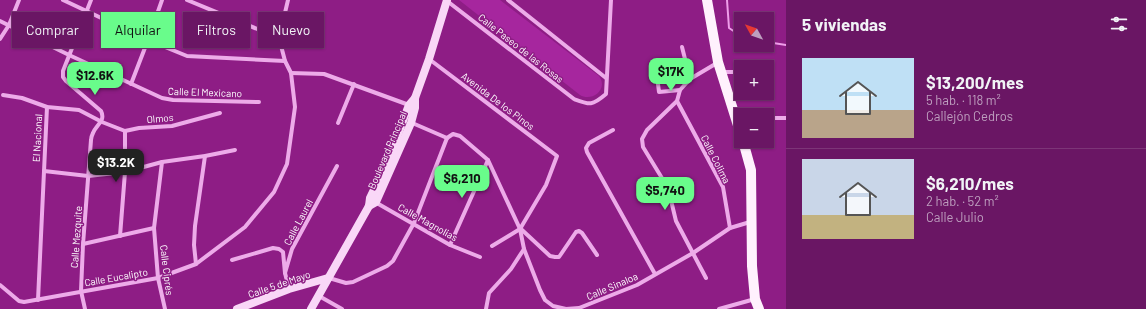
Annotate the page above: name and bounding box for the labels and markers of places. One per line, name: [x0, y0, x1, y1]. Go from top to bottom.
pin: $17K: [647, 58, 695, 92]
pin: $12.6K: [62, 62, 128, 96]
pin: $13.2K: [83, 149, 149, 183]
pin: $6,210: [429, 165, 495, 199]
pin: $5,740: [632, 177, 698, 211]

